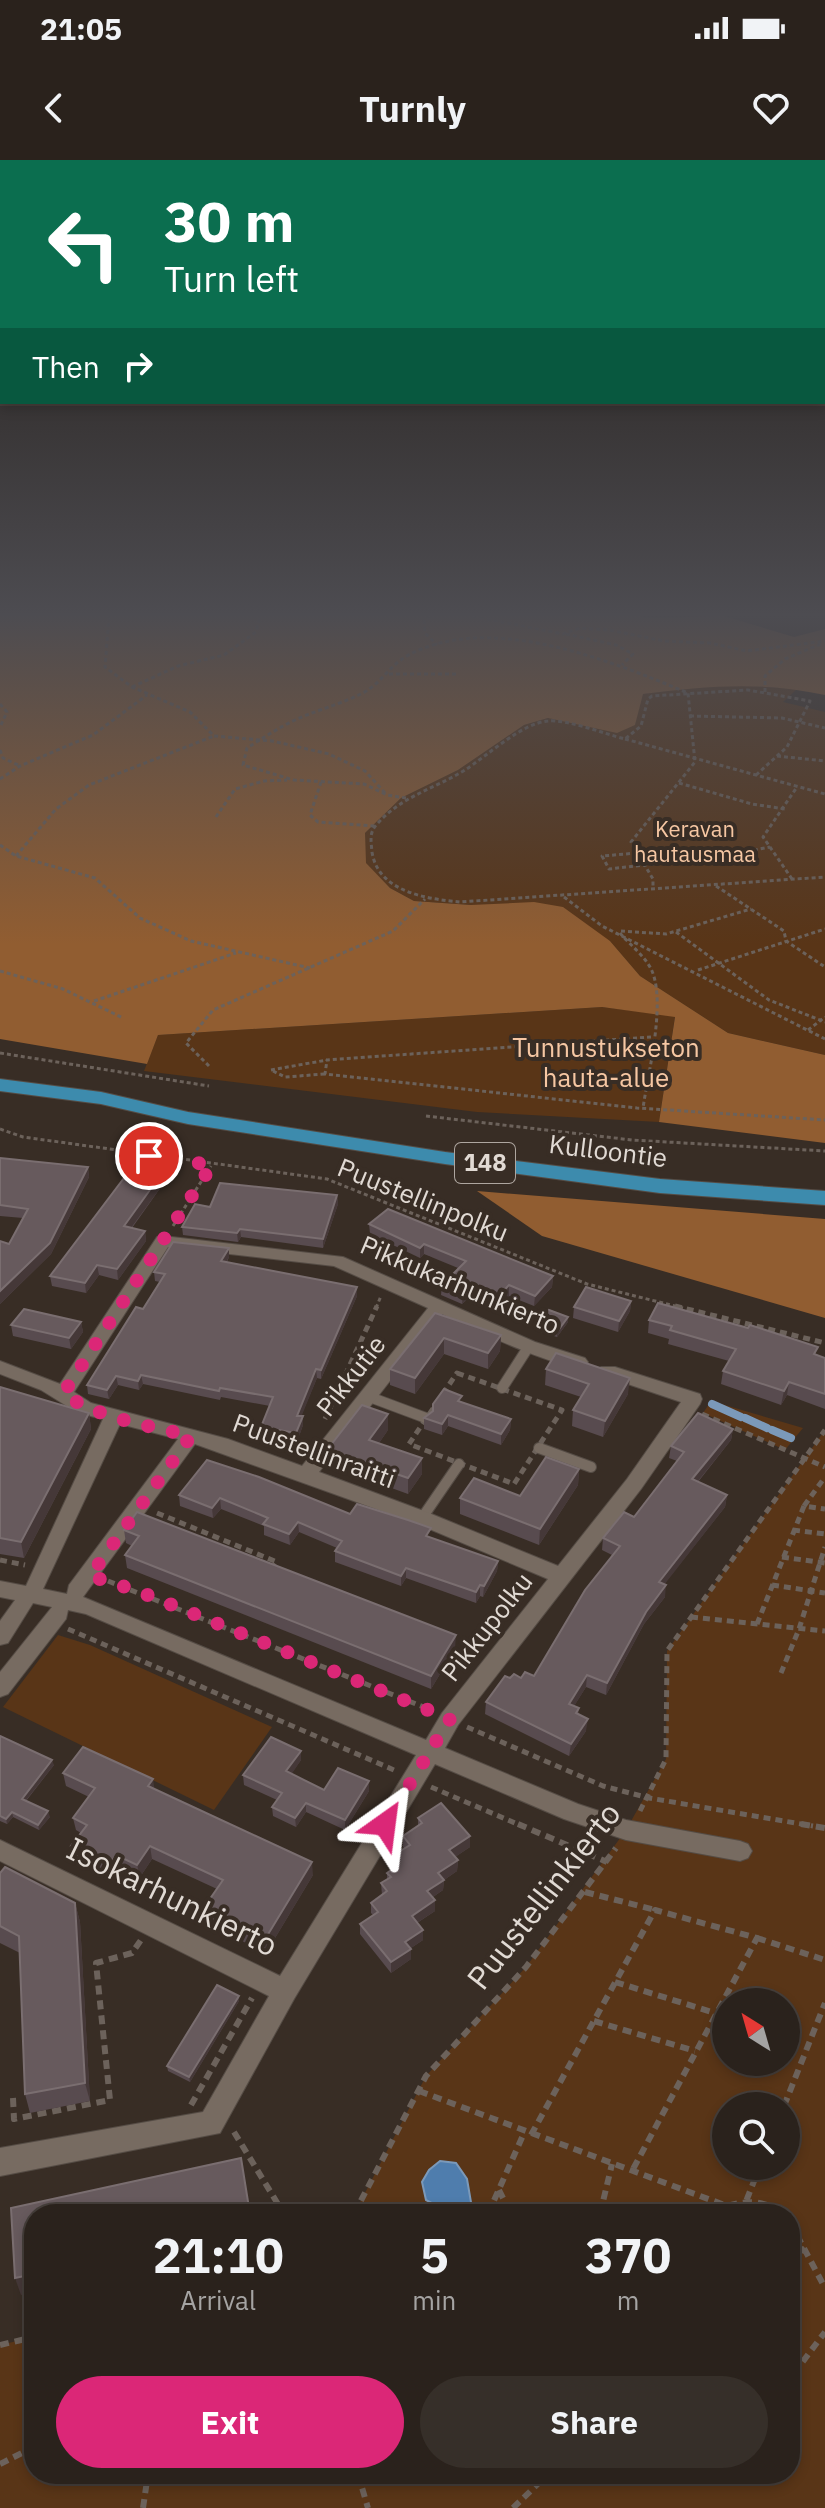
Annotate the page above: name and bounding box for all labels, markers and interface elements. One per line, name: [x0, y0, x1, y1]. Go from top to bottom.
text: 21:05: [40, 9, 122, 48]
text: Turnly: [359, 85, 466, 132]
icon: back: [32, 86, 76, 130]
icon: heart: [749, 86, 793, 130]
text: 30 m: [164, 185, 294, 257]
icon: left: [32, 192, 136, 296]
text: Turn left: [164, 255, 299, 302]
icon: right: [116, 344, 160, 388]
text: Then: [32, 347, 100, 386]
park label: Keravan hautausmaa: [634, 814, 756, 868]
park label: Tunnustukseton hauta-alue: [512, 1030, 700, 1094]
pin: [115, 1122, 183, 1190]
street label: Kulloontie: [547, 1126, 669, 1174]
icon: arrive: [127, 1134, 171, 1178]
road number: 148: [455, 1143, 515, 1183]
street label: Puustellinpolku: [333, 1149, 514, 1249]
street label: Pikkukarhunkierto: [356, 1227, 565, 1341]
street label: Pikkutie: [308, 1328, 393, 1423]
street label: Puustellinraitti: [228, 1405, 400, 1495]
street label: Pikkupolku: [433, 1565, 539, 1688]
position arrow: [343, 1782, 427, 1866]
street label: Puustellinkierto: [457, 1793, 629, 1998]
street label: Isokarhunkierto: [60, 1827, 285, 1965]
north arrow: [712, 1988, 800, 2076]
map controls: [712, 1988, 800, 2180]
button: search: [712, 2092, 800, 2180]
text: 21:10: [153, 2224, 284, 2286]
text: 5: [420, 2224, 449, 2286]
text: 370: [585, 2224, 671, 2286]
text: Arrival: [180, 2283, 256, 2317]
text: min: [412, 2283, 456, 2317]
text: m: [617, 2283, 639, 2317]
button: Exit: [56, 2376, 404, 2468]
button: Share: [420, 2376, 768, 2468]

